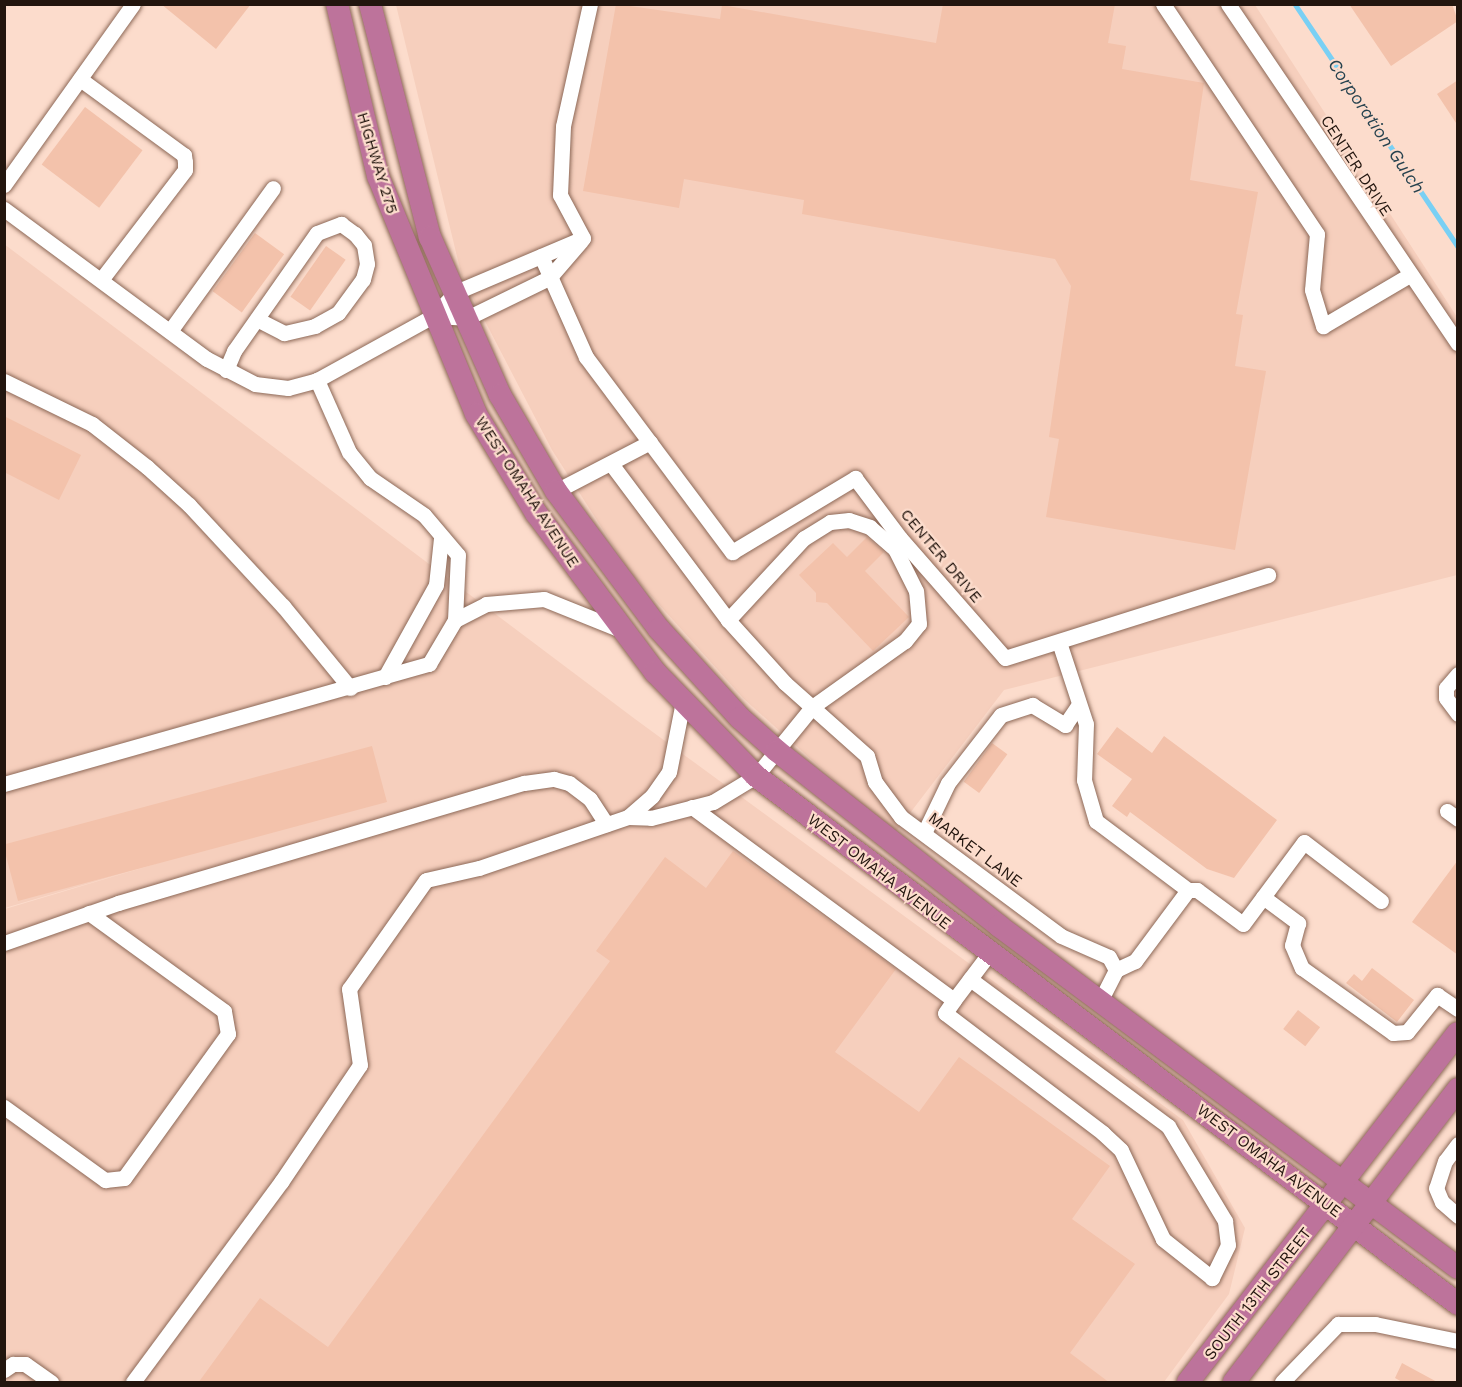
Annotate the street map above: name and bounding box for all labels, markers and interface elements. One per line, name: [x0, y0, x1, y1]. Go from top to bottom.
water label: Corporation Gulch: [1323, 54, 1429, 198]
street label: HIGHWAY 275: [352, 110, 402, 216]
street label: CENTER DRIVE: [1316, 112, 1396, 220]
street label: WEST OMAHA AVENUE: [471, 412, 583, 572]
street label: CENTER DRIVE: [896, 505, 986, 607]
street label: MARKET LANE: [924, 808, 1026, 892]
street label: WEST OMAHA AVENUE: [803, 810, 955, 934]
street label: WEST OMAHA AVENUE: [1192, 1100, 1346, 1222]
street label: SOUTH 13TH STREET: [1200, 1224, 1316, 1364]

